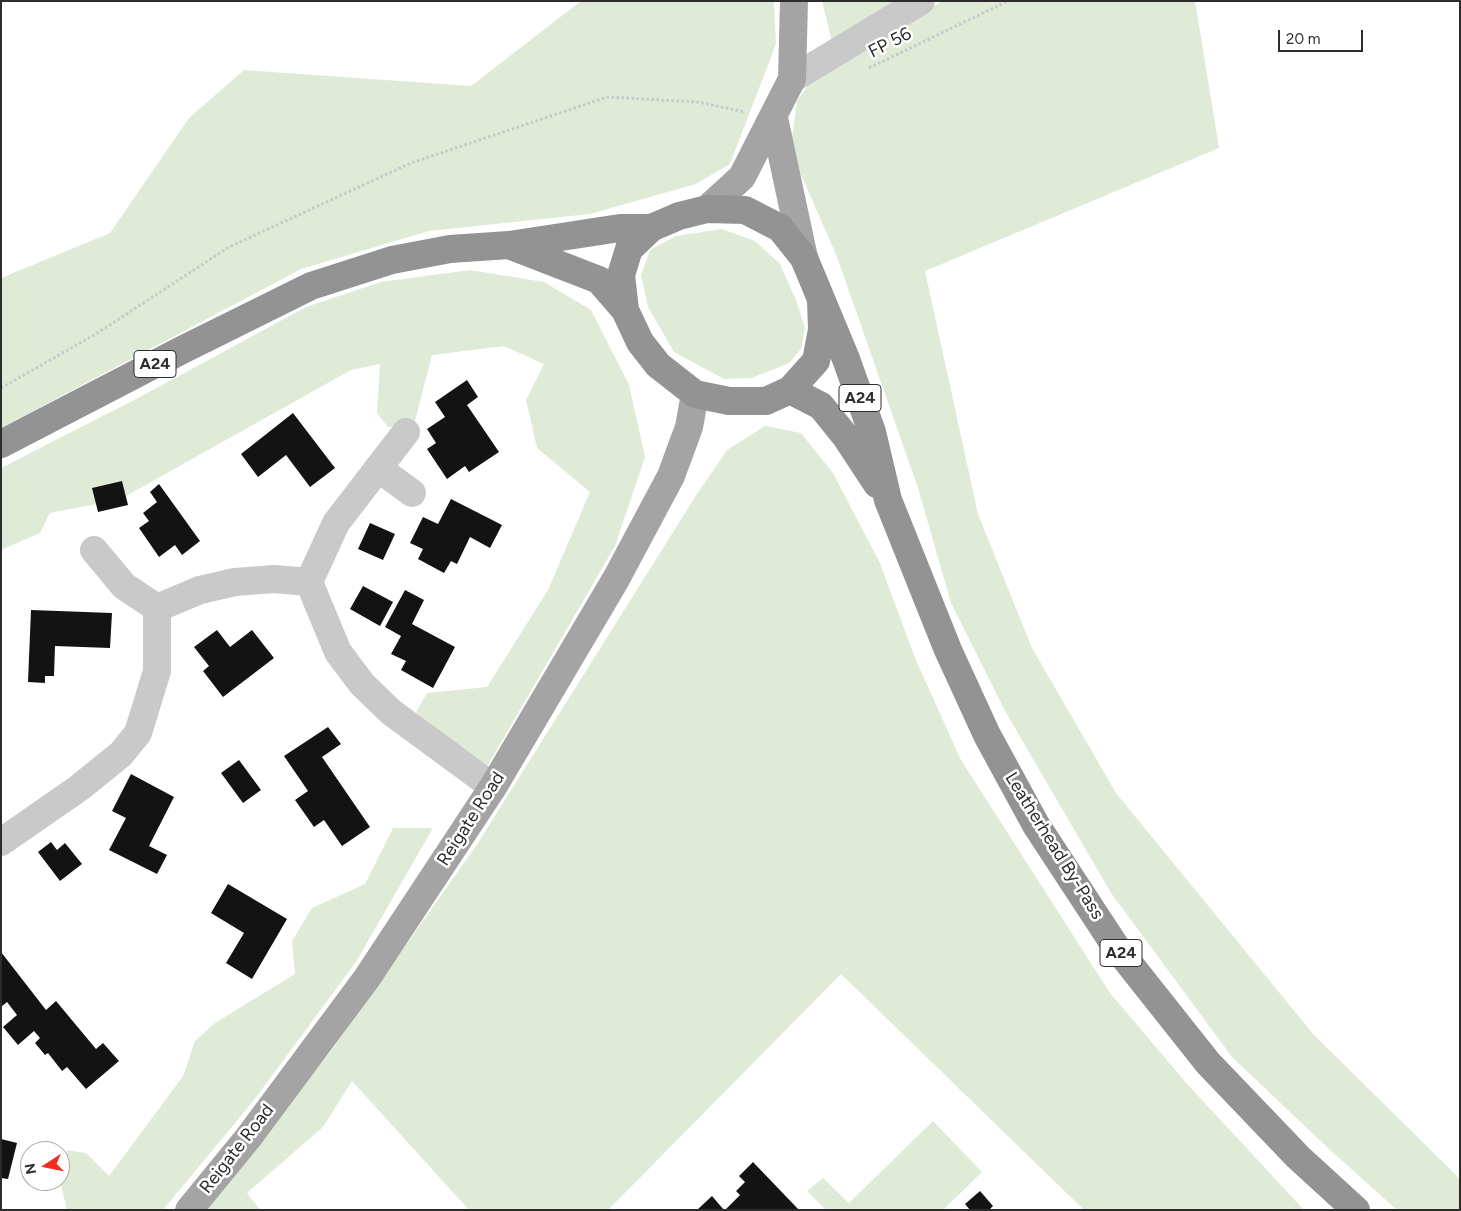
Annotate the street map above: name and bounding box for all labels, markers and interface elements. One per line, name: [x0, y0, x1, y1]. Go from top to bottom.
scale bar: [1281, 20, 1366, 52]
street label: FP 56: [865, 23, 915, 63]
text: 20 m: [1286, 30, 1320, 48]
road number: A24: [134, 350, 176, 378]
road number: A24: [839, 384, 881, 412]
street label: Reigate Road: [433, 768, 509, 870]
street label: Leatherhead By-Pass: [1000, 768, 1108, 924]
road number: A24: [1100, 940, 1142, 966]
street label: Reigate Road: [195, 1100, 279, 1198]
north arrow: [20, 1141, 70, 1191]
text: N: [21, 1162, 40, 1176]

